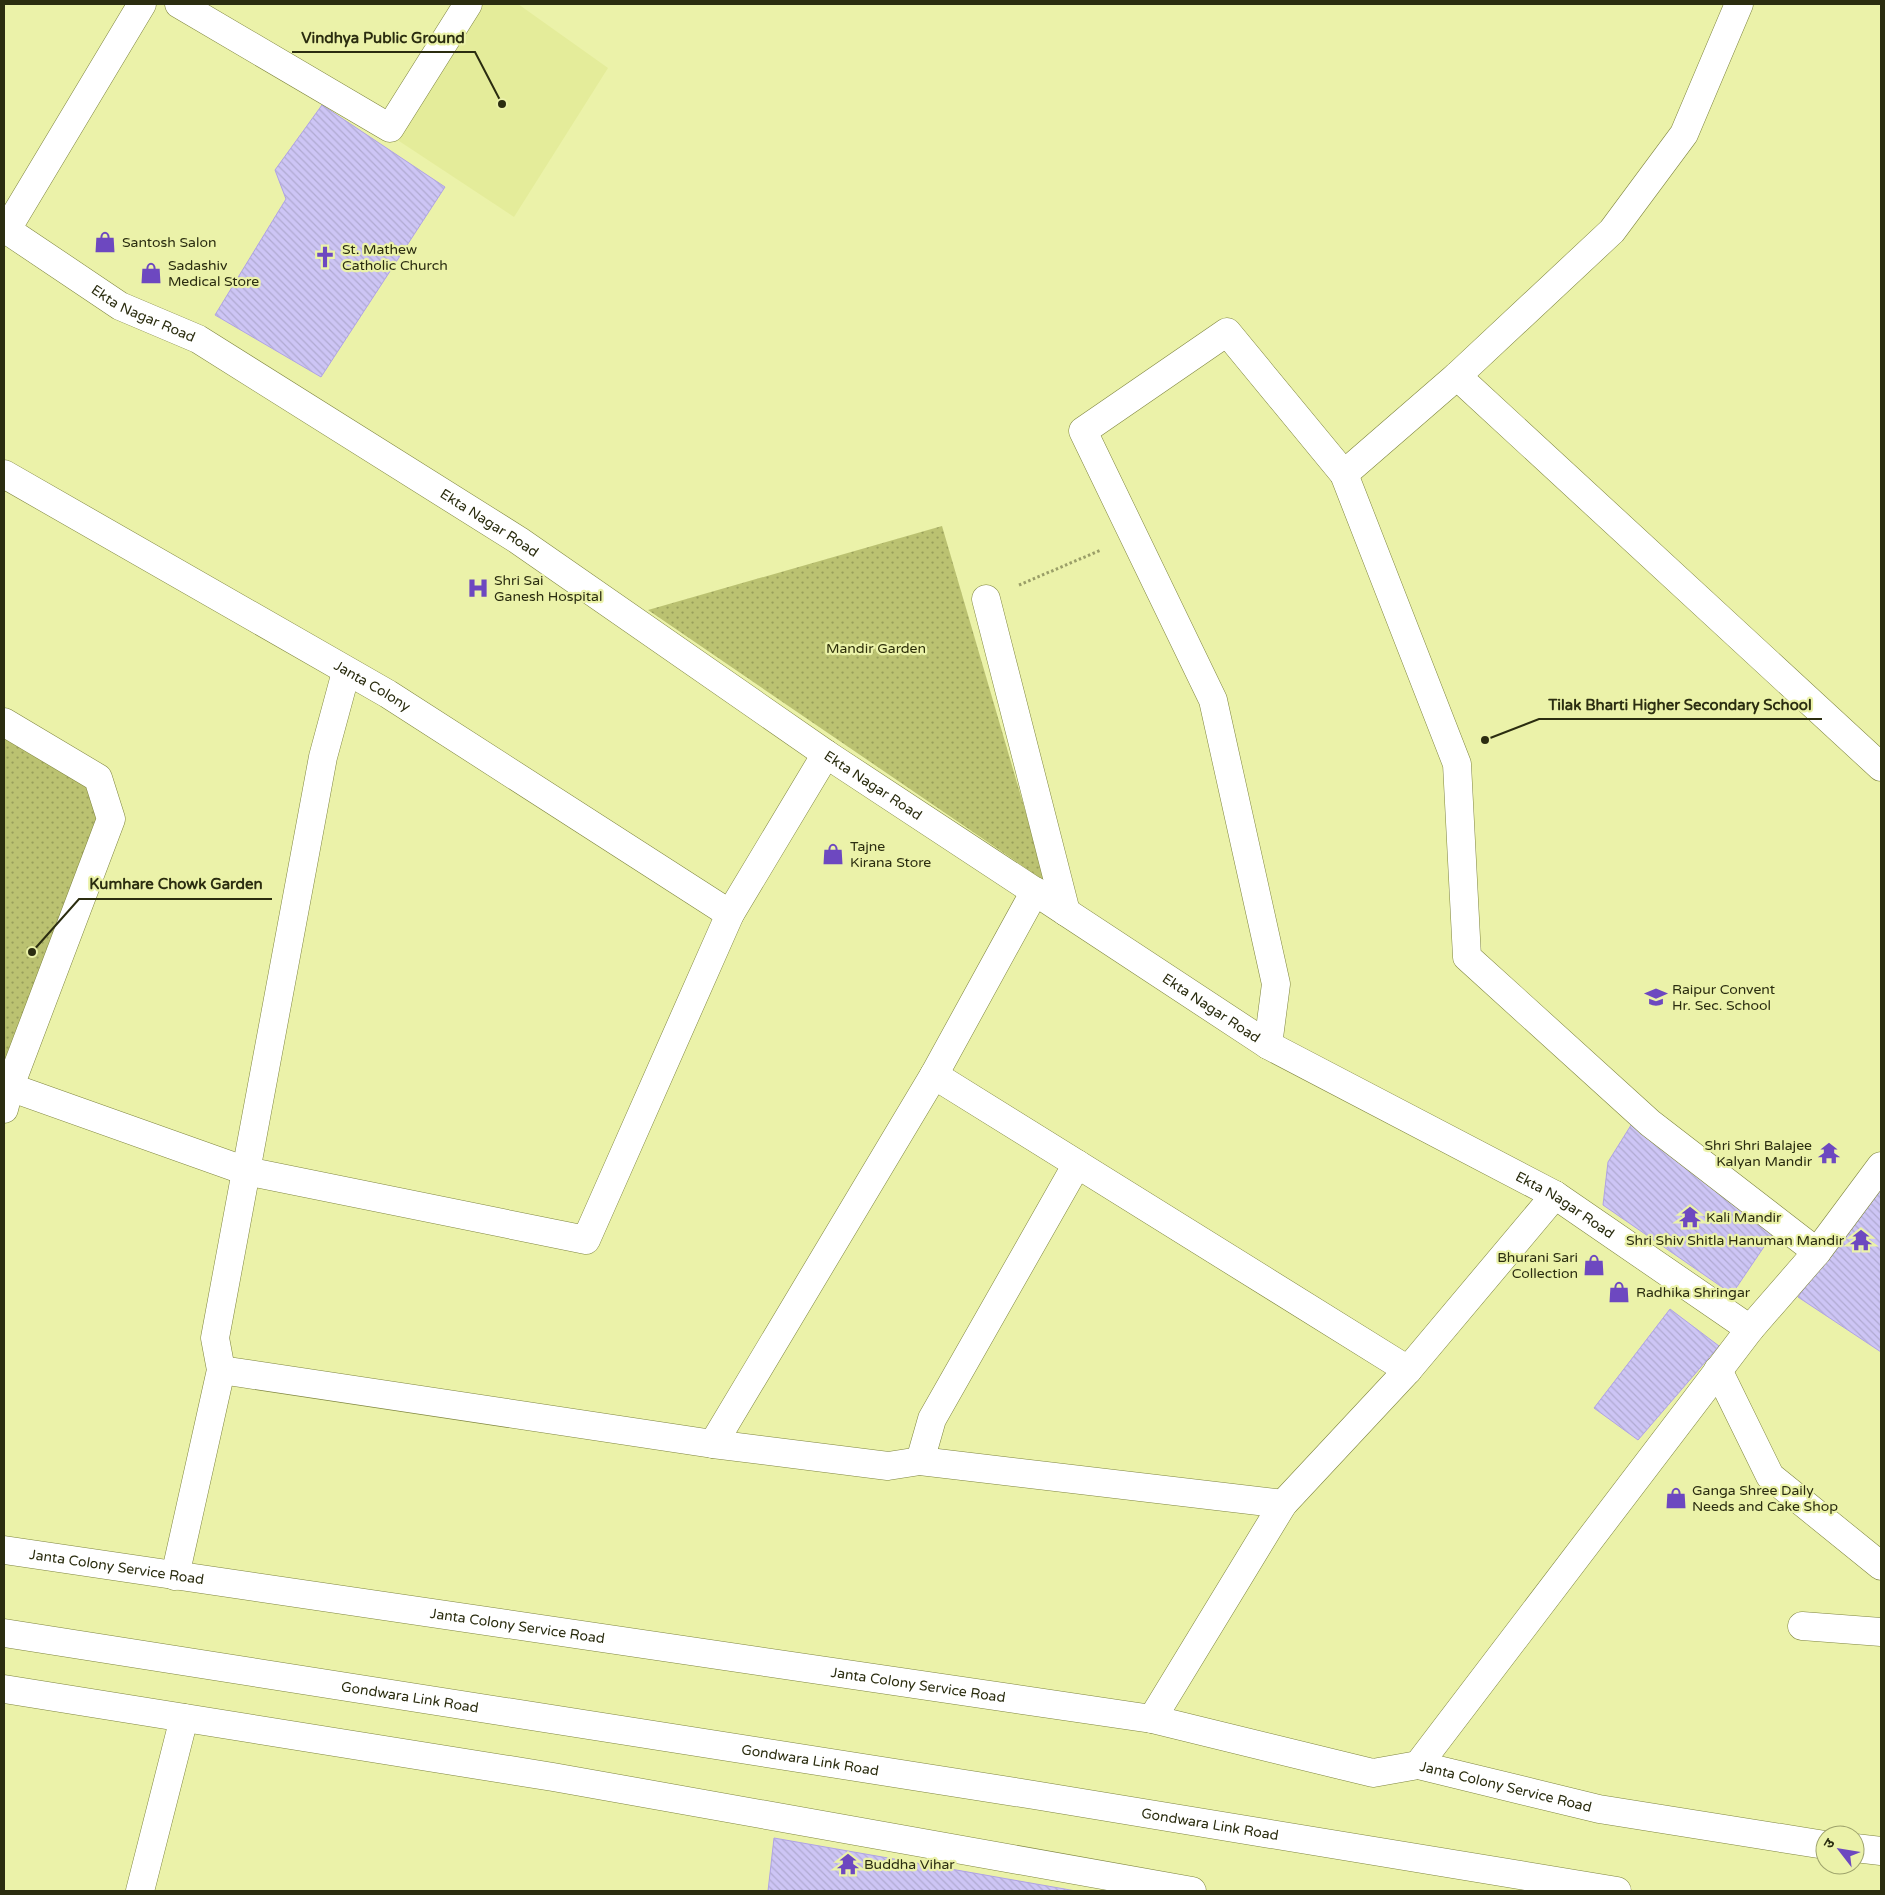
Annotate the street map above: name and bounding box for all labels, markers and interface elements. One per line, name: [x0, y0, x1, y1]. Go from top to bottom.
callout: Vindhya Public Ground: [292, 22, 475, 52]
text: Vindhya Public Ground: [301, 29, 465, 48]
shop icon: Santosh Salon: [92, 229, 118, 255]
place label: Santosh Salon: [122, 234, 217, 251]
place label: St. Mathew Catholic Church: [342, 241, 448, 274]
church icon: St. Mathew Catholic Church: [312, 244, 338, 270]
place label: Sadashiv Medical Store: [168, 257, 259, 290]
shop icon: Sadashiv Medical Store: [138, 260, 164, 286]
street label: Ekta Nagar Road: [88, 281, 198, 345]
street label: Ekta Nagar Road: [437, 485, 542, 560]
place label: Shri Sai Ganesh Hospital: [494, 572, 602, 605]
hospital icon: Shri Sai Ganesh Hospital: [465, 575, 491, 601]
park label: Mandir Garden: [826, 640, 926, 657]
street label: Janta Colony: [331, 657, 414, 715]
callout: Tilak Bharti Higher Secondary School: [1539, 689, 1822, 719]
text: Tilak Bharti Higher Secondary School: [1547, 696, 1812, 715]
street label: Ekta Nagar Road: [821, 747, 925, 823]
place label: Tajne Kirana Store: [850, 838, 931, 871]
shop icon: Tajne Kirana Store: [820, 841, 846, 867]
callout: Kumhare Chowk Garden: [79, 869, 272, 899]
text: Kumhare Chowk Garden: [89, 875, 263, 893]
street label: Ekta Nagar Road: [1159, 970, 1264, 1046]
place label: Raipur Convent Hr. Sec. School: [1672, 981, 1776, 1014]
school or university icon: Raipur Convent Hr. Sec. School: [1643, 984, 1669, 1010]
place label: Shri Shri Balajee Kalyan Mandir: [1705, 1137, 1813, 1170]
temple icon: Shri Shri Balajee Kalyan Mandir: [1816, 1140, 1842, 1166]
street label: Ekta Nagar Road: [1513, 1167, 1618, 1242]
temple icon: Kali Mandir: [1677, 1204, 1703, 1230]
place label: Kali Mandir: [1706, 1209, 1782, 1226]
temple icon: Shri Shiv Shitla Hanuman Mandir: [1848, 1227, 1874, 1253]
place label: Shri Shiv Shitla Hanuman Mandir: [1626, 1232, 1845, 1249]
place label: Bhurani Sari Collection: [1497, 1249, 1578, 1282]
shop icon: Bhurani Sari Collection: [1581, 1252, 1607, 1278]
shop icon: Radhika Shringar: [1606, 1279, 1632, 1305]
place label: Radhika Shringar: [1636, 1284, 1751, 1301]
place label: Ganga Shree Daily Needs and Cake Shop: [1692, 1482, 1838, 1515]
shop icon: Ganga Shree Daily Needs and Cake Shop: [1663, 1485, 1689, 1511]
street label: Janta Colony Service Road: [28, 1545, 205, 1588]
street label: Janta Colony Service Road: [429, 1604, 606, 1647]
street label: Janta Colony Service Road: [830, 1663, 1007, 1706]
street label: Gondwara Link Road: [340, 1678, 480, 1716]
street label: Gondwara Link Road: [740, 1741, 880, 1779]
street label: Janta Colony Service Road: [1418, 1757, 1594, 1815]
street label: Gondwara Link Road: [1140, 1804, 1280, 1844]
north arrow: [1815, 1825, 1865, 1875]
text: उ: [1820, 1835, 1839, 1851]
temple icon: Buddha Vihar: [835, 1851, 861, 1877]
place label: Buddha Vihar: [864, 1856, 955, 1873]

